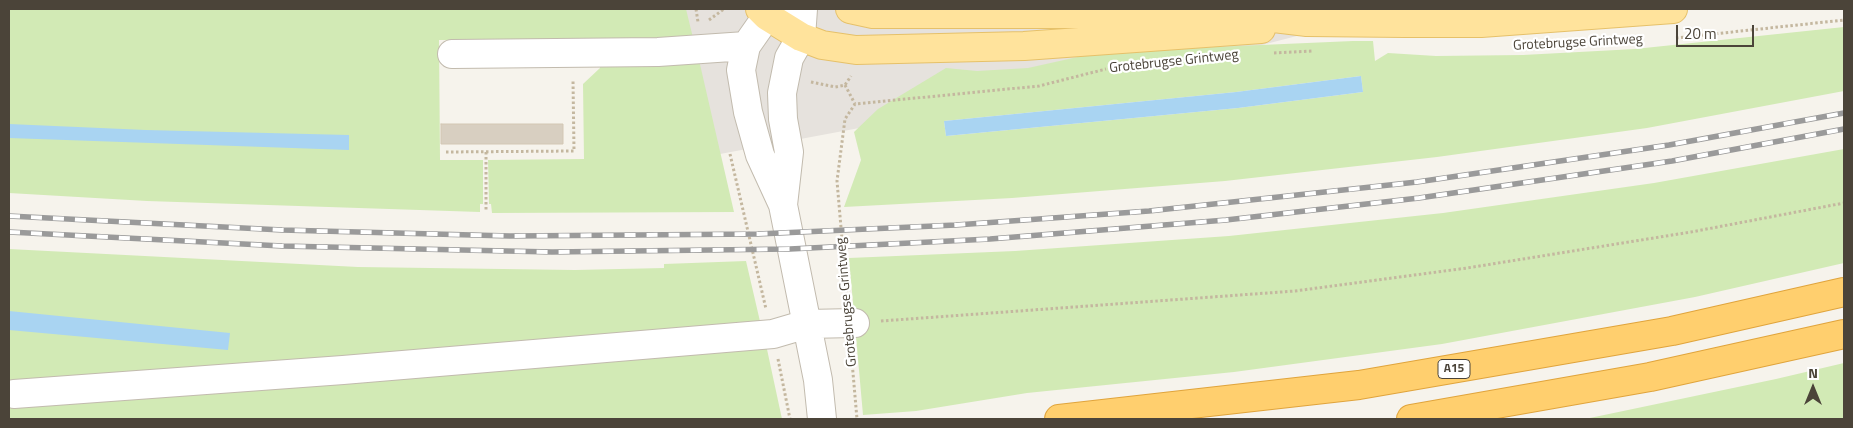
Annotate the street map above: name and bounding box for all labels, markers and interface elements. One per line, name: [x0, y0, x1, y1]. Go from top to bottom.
scale bar: [1678, 15, 1756, 47]
text: 20 m: [1684, 22, 1717, 45]
street label: Grotebrugse Grintweg: [1513, 31, 1643, 55]
street label: Grotebrugse Grintweg: [1109, 47, 1239, 77]
street label: Grotebrugse Grintweg: [833, 237, 861, 367]
road number: A15: [1438, 359, 1470, 378]
text: N: [1808, 362, 1818, 383]
north arrow: [1788, 363, 1838, 413]

